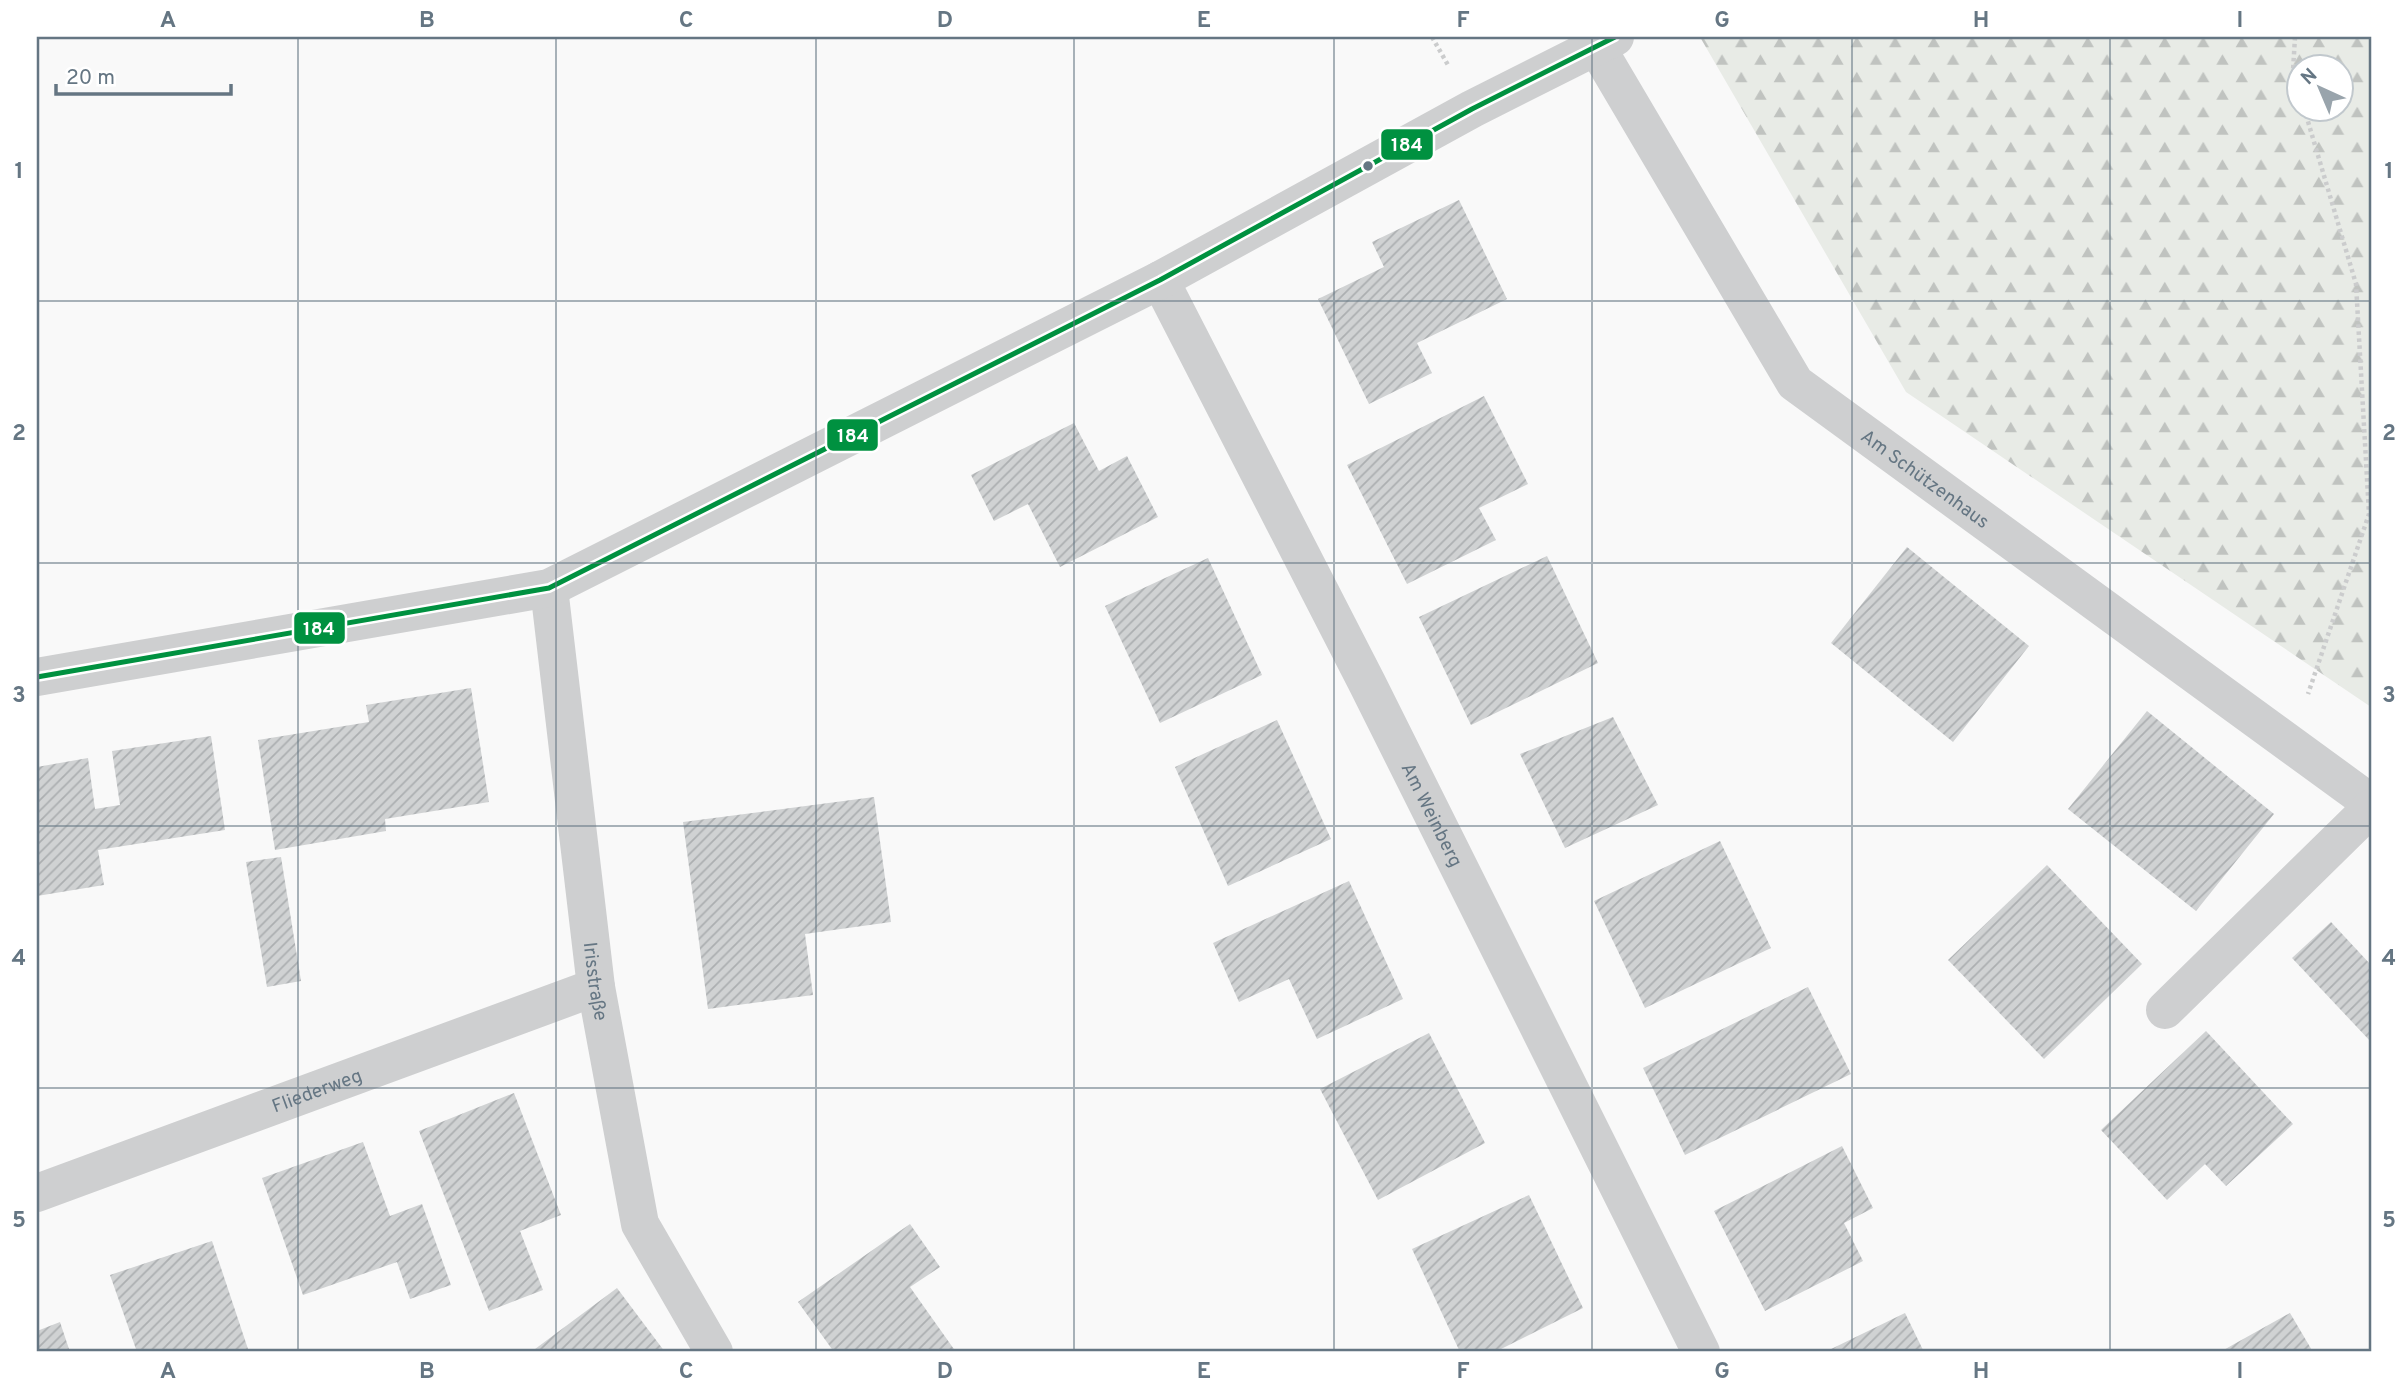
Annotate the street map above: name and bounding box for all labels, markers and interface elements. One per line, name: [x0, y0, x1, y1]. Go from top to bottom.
text: A: [160, 7, 176, 36]
text: B: [419, 7, 435, 36]
text: C: [679, 7, 693, 36]
text: D: [937, 7, 953, 36]
text: E: [1197, 7, 1211, 36]
text: F: [1456, 7, 1470, 36]
text: G: [1714, 7, 1730, 36]
text: H: [1973, 7, 1989, 36]
text: I: [2237, 7, 2243, 36]
scale bar: [56, 52, 231, 96]
north arrow: [2286, 52, 2356, 122]
text: N: [2296, 64, 2323, 91]
text: 20 m: [66, 65, 115, 92]
line badge: 184: [1380, 128, 1434, 161]
text: 184: [1391, 134, 1423, 158]
text: 1: [14, 158, 24, 187]
text: 1: [2384, 158, 2394, 187]
unlabelled marker: [1361, 159, 1375, 173]
line badge: 184: [826, 418, 879, 452]
text: 2: [12, 420, 26, 449]
text: 2: [2382, 420, 2396, 449]
text: 184: [837, 425, 869, 449]
street label: Am Schützenhaus: [1855, 425, 1993, 535]
line badge: 184: [293, 611, 346, 645]
text: 184: [303, 618, 335, 642]
text: 3: [12, 682, 26, 711]
text: 3: [2382, 682, 2396, 711]
street label: Am Weinberg: [1395, 759, 1467, 871]
street label: Irisstraße: [577, 941, 612, 1023]
text: 4: [12, 945, 26, 974]
text: 4: [2382, 945, 2396, 974]
street label: Fliederweg: [269, 1064, 366, 1119]
text: 5: [12, 1207, 26, 1236]
text: 5: [2382, 1207, 2396, 1236]
text: A: [160, 1358, 176, 1387]
text: B: [419, 1358, 435, 1387]
text: C: [679, 1358, 693, 1387]
text: D: [937, 1358, 953, 1387]
text: E: [1197, 1358, 1211, 1387]
text: F: [1456, 1358, 1470, 1387]
text: G: [1714, 1358, 1730, 1387]
text: H: [1973, 1358, 1989, 1387]
text: I: [2237, 1358, 2243, 1387]

